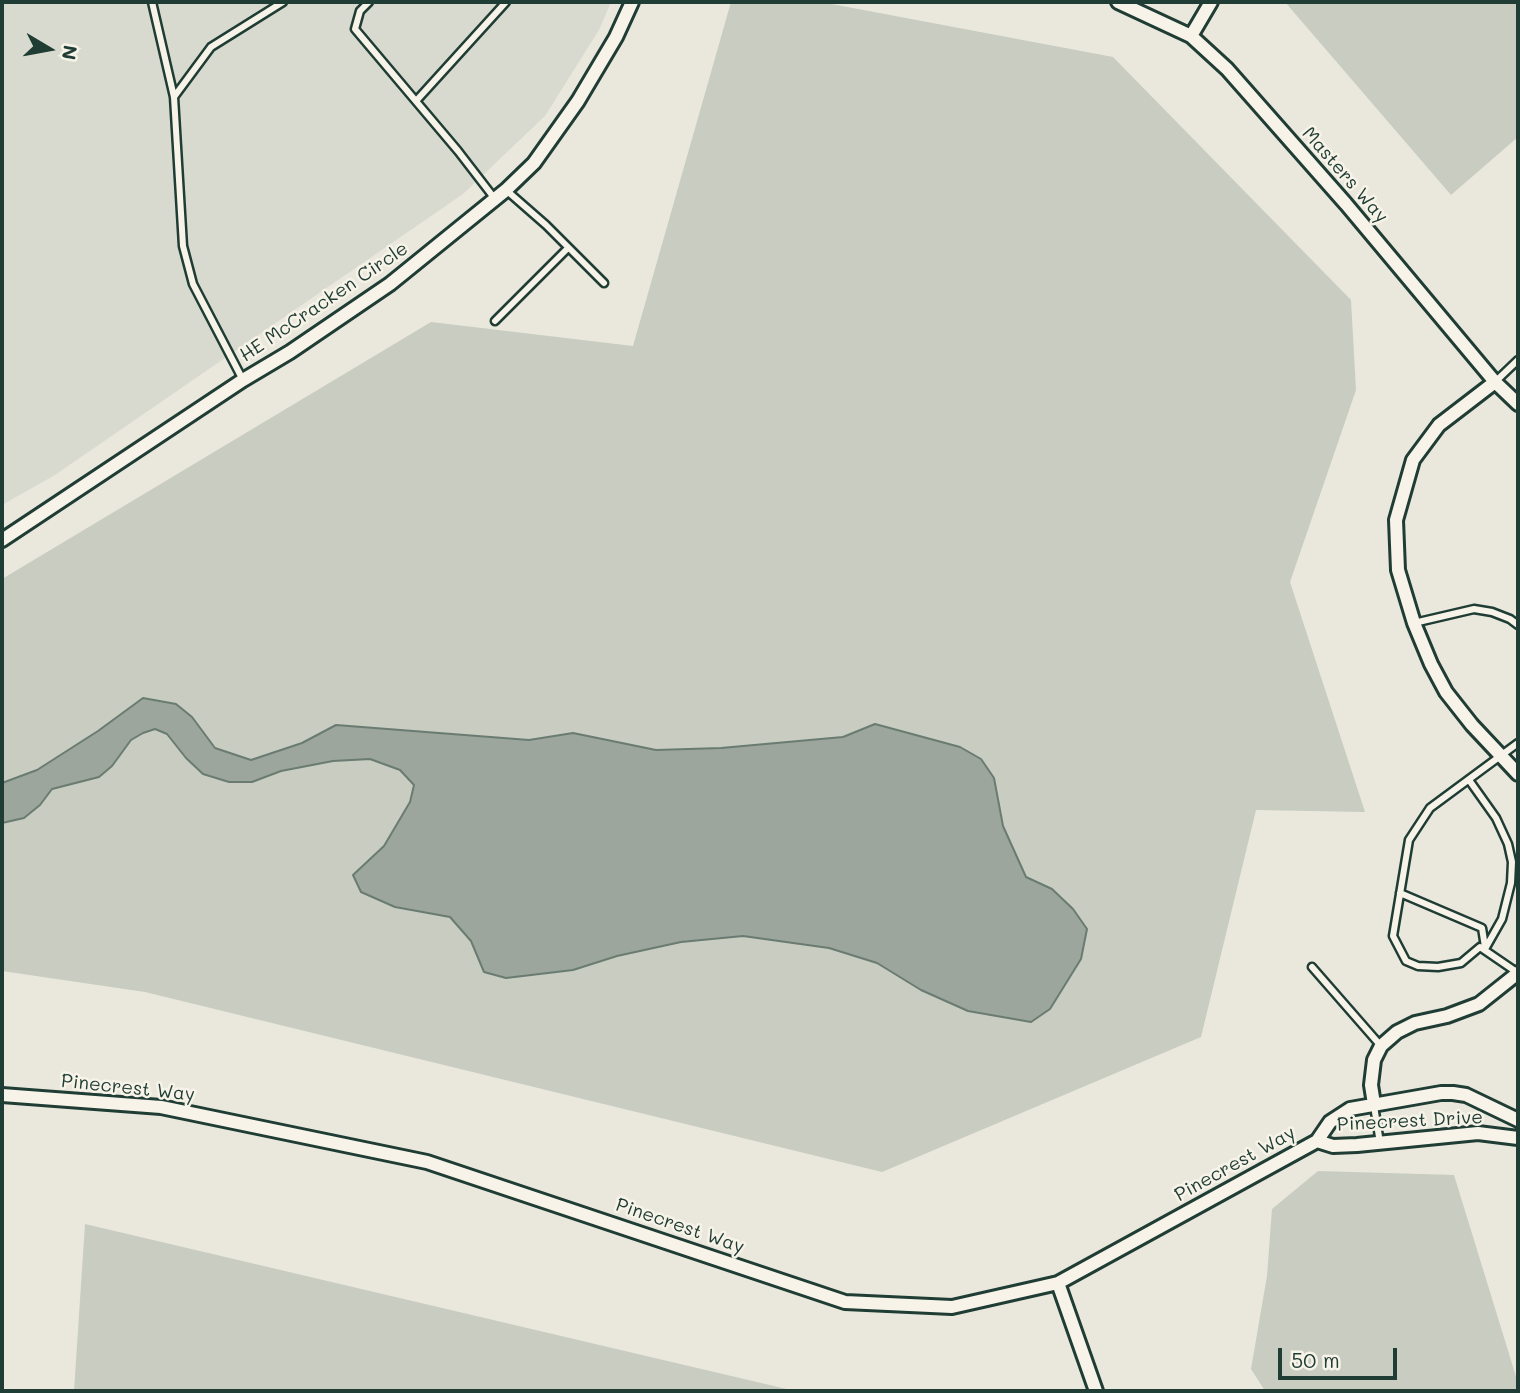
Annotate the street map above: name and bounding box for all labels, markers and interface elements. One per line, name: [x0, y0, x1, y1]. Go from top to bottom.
north arrow: [14, 14, 84, 84]
text: N: [57, 43, 84, 62]
street label: Masters Way: [1297, 122, 1393, 228]
street label: HE McCracken Circle: [236, 237, 412, 367]
street label: Pinecrest Way: [60, 1070, 196, 1106]
street label: Pinecrest Drive: [1336, 1106, 1484, 1136]
street label: Pinecrest Way: [1171, 1121, 1299, 1207]
street label: Pinecrest Way: [613, 1193, 747, 1259]
scale bar: [1282, 1334, 1401, 1378]
text: 50 m: [1291, 1346, 1340, 1373]

